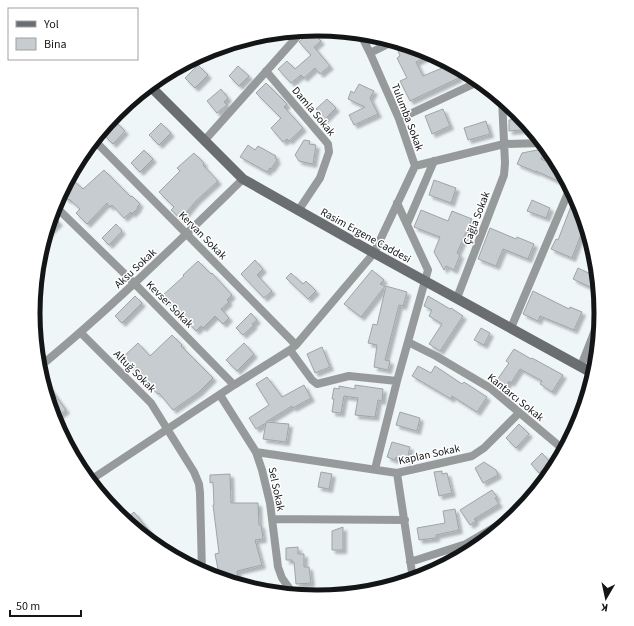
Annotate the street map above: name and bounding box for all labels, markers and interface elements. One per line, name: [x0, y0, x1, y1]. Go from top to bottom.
legend: [8, 8, 138, 60]
text: Yol: [43, 16, 59, 33]
text: Bina: [44, 36, 67, 53]
street label: Tulumba Sokak: [388, 81, 427, 154]
street label: Damla Sokak: [289, 83, 339, 140]
street label: Çağla Sokak: [459, 189, 494, 247]
street label: Rasim Ergene Caddesi: [318, 204, 414, 267]
street label: Kervan Sokak: [175, 208, 230, 263]
street label: Aksu Sokak: [111, 245, 160, 292]
street label: Kevser Sokak: [143, 277, 197, 332]
street label: Altuğ Sokak: [110, 347, 160, 396]
street label: Kantarcı Sokak: [484, 370, 548, 425]
street label: Kaplan Sokak: [397, 441, 462, 468]
street label: Sel Sokak: [265, 466, 289, 513]
north arrow: [586, 578, 626, 618]
scale bar: [10, 592, 81, 618]
text: 50 m: [16, 598, 40, 615]
text: K: [600, 599, 609, 615]

